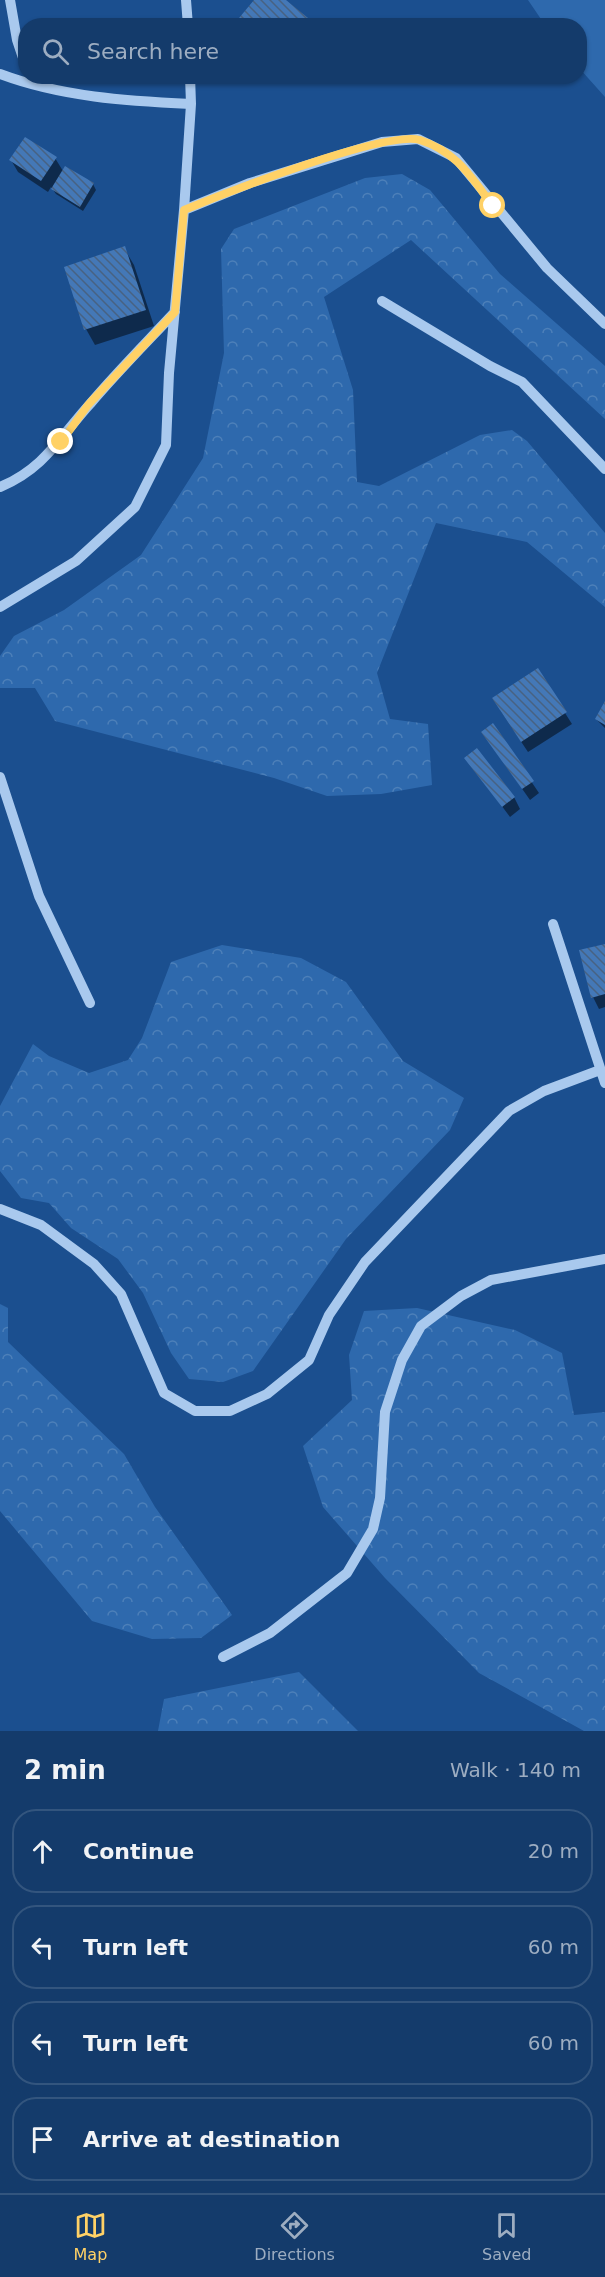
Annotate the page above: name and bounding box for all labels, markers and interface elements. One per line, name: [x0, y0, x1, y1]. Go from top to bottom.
search box: [18, 18, 587, 84]
icon: search: [39, 35, 72, 68]
text: Search here: [87, 39, 219, 64]
route start: [479, 192, 505, 218]
route end: [47, 428, 73, 454]
text: 2 min: [24, 1755, 106, 1785]
text: Walk · 140 m: [450, 1758, 581, 1782]
icon: ahead: [26, 1835, 59, 1868]
text: Continue: [83, 1839, 194, 1864]
text: 20 m: [528, 1839, 579, 1863]
icon: left: [26, 1931, 59, 1964]
text: Turn left: [83, 1935, 188, 1960]
text: 60 m: [528, 1935, 579, 1959]
icon: left: [26, 2027, 59, 2060]
text: Turn left: [83, 2031, 188, 2056]
text: 60 m: [528, 2031, 579, 2055]
icon: arrive: [26, 2123, 59, 2156]
text: Arrive at destination: [83, 2127, 340, 2152]
tab: Map: [74, 2209, 107, 2264]
tab: Directions: [254, 2209, 335, 2264]
tab: Saved: [482, 2209, 531, 2264]

